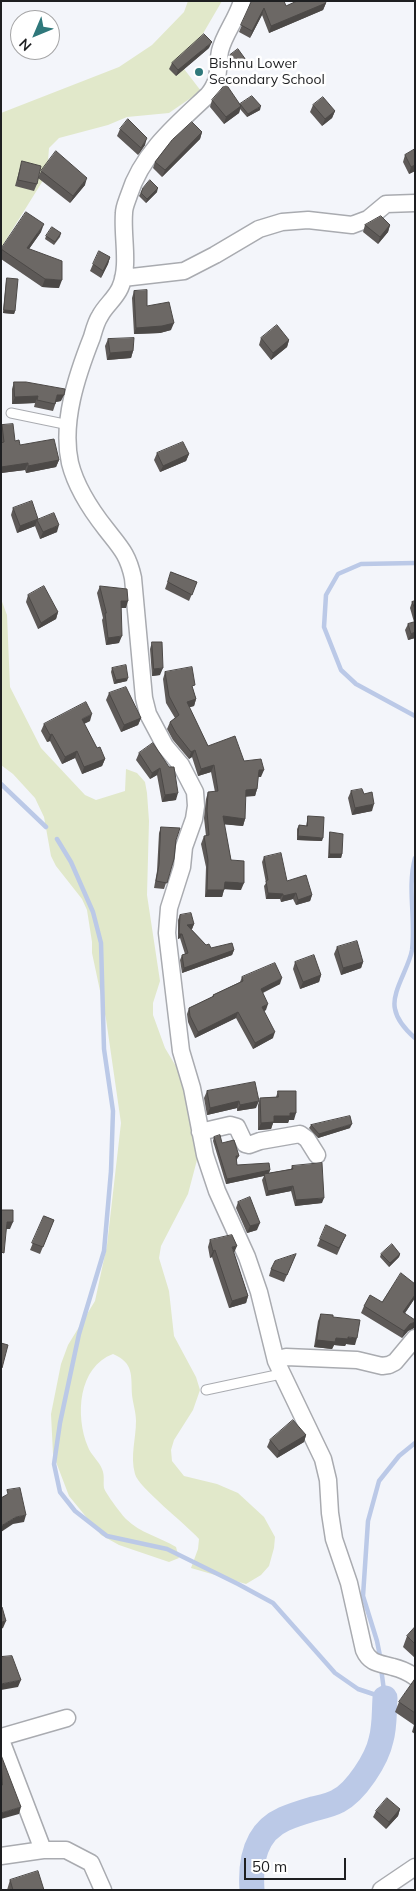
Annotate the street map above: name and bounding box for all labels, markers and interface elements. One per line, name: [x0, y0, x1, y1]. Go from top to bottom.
north arrow: [10, 10, 60, 60]
text: N: [15, 35, 35, 55]
place label: Bishnu Lower Secondary School: [209, 56, 325, 88]
marker: Bishnu Lower Secondary School: [193, 66, 205, 78]
scale bar: [246, 1848, 348, 1880]
text: 50 m: [252, 1857, 287, 1876]

